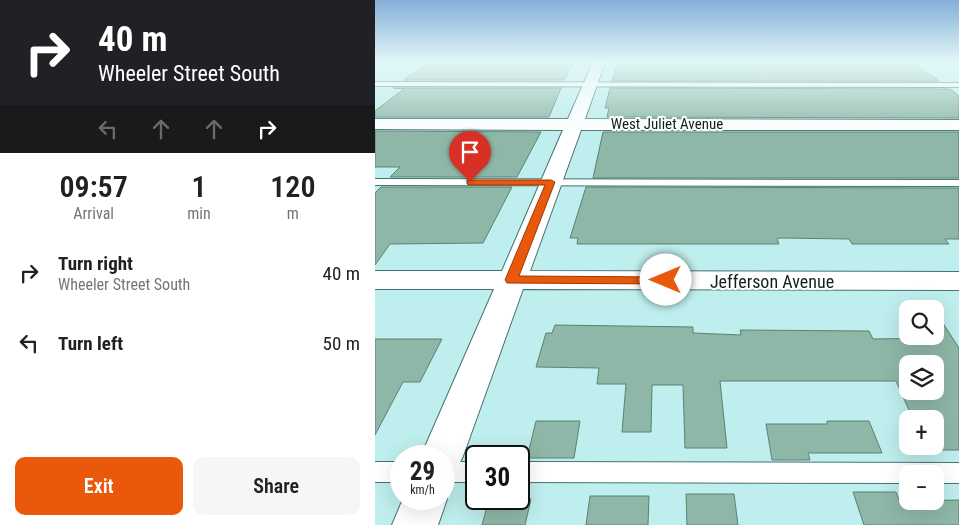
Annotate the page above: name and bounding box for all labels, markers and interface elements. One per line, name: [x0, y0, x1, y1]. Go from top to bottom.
text: 40 m: [98, 19, 167, 60]
icon: right: [15, 20, 80, 85]
text: Wheeler Street South: [98, 61, 280, 86]
icon: left: [94, 115, 122, 143]
icon: ahead: [147, 115, 175, 143]
icon: ahead: [200, 115, 228, 143]
icon: right: [253, 115, 281, 143]
street label: West Juliet Avenue: [611, 115, 723, 133]
pin: [449, 131, 491, 182]
icon: arrive: [456, 138, 484, 166]
text: 09:57: [59, 169, 128, 204]
text: 1: [191, 169, 207, 204]
text: 120: [270, 169, 315, 204]
text: Arrival: [73, 204, 114, 223]
text: min: [187, 204, 211, 223]
text: m: [287, 204, 299, 223]
text: Turn right: [58, 252, 133, 275]
position arrow: [639, 253, 691, 305]
icon: right: [15, 259, 43, 287]
text: 40 m: [323, 262, 360, 285]
street label: Jefferson Avenue: [710, 271, 834, 292]
text: Wheeler Street South: [58, 275, 190, 294]
map controls: [899, 300, 944, 510]
button: search: [899, 300, 944, 345]
icon: left: [15, 329, 43, 357]
text: Turn left: [58, 332, 123, 355]
text: 50 m: [323, 332, 360, 355]
button: layers: [899, 355, 944, 400]
button: +: [899, 410, 944, 455]
speed limit sign: 30: [465, 445, 530, 510]
button: Exit: [15, 457, 183, 515]
button: Share: [193, 457, 360, 515]
text: 29: [410, 457, 435, 486]
button: −: [899, 465, 944, 510]
text: km/h: [410, 483, 435, 497]

